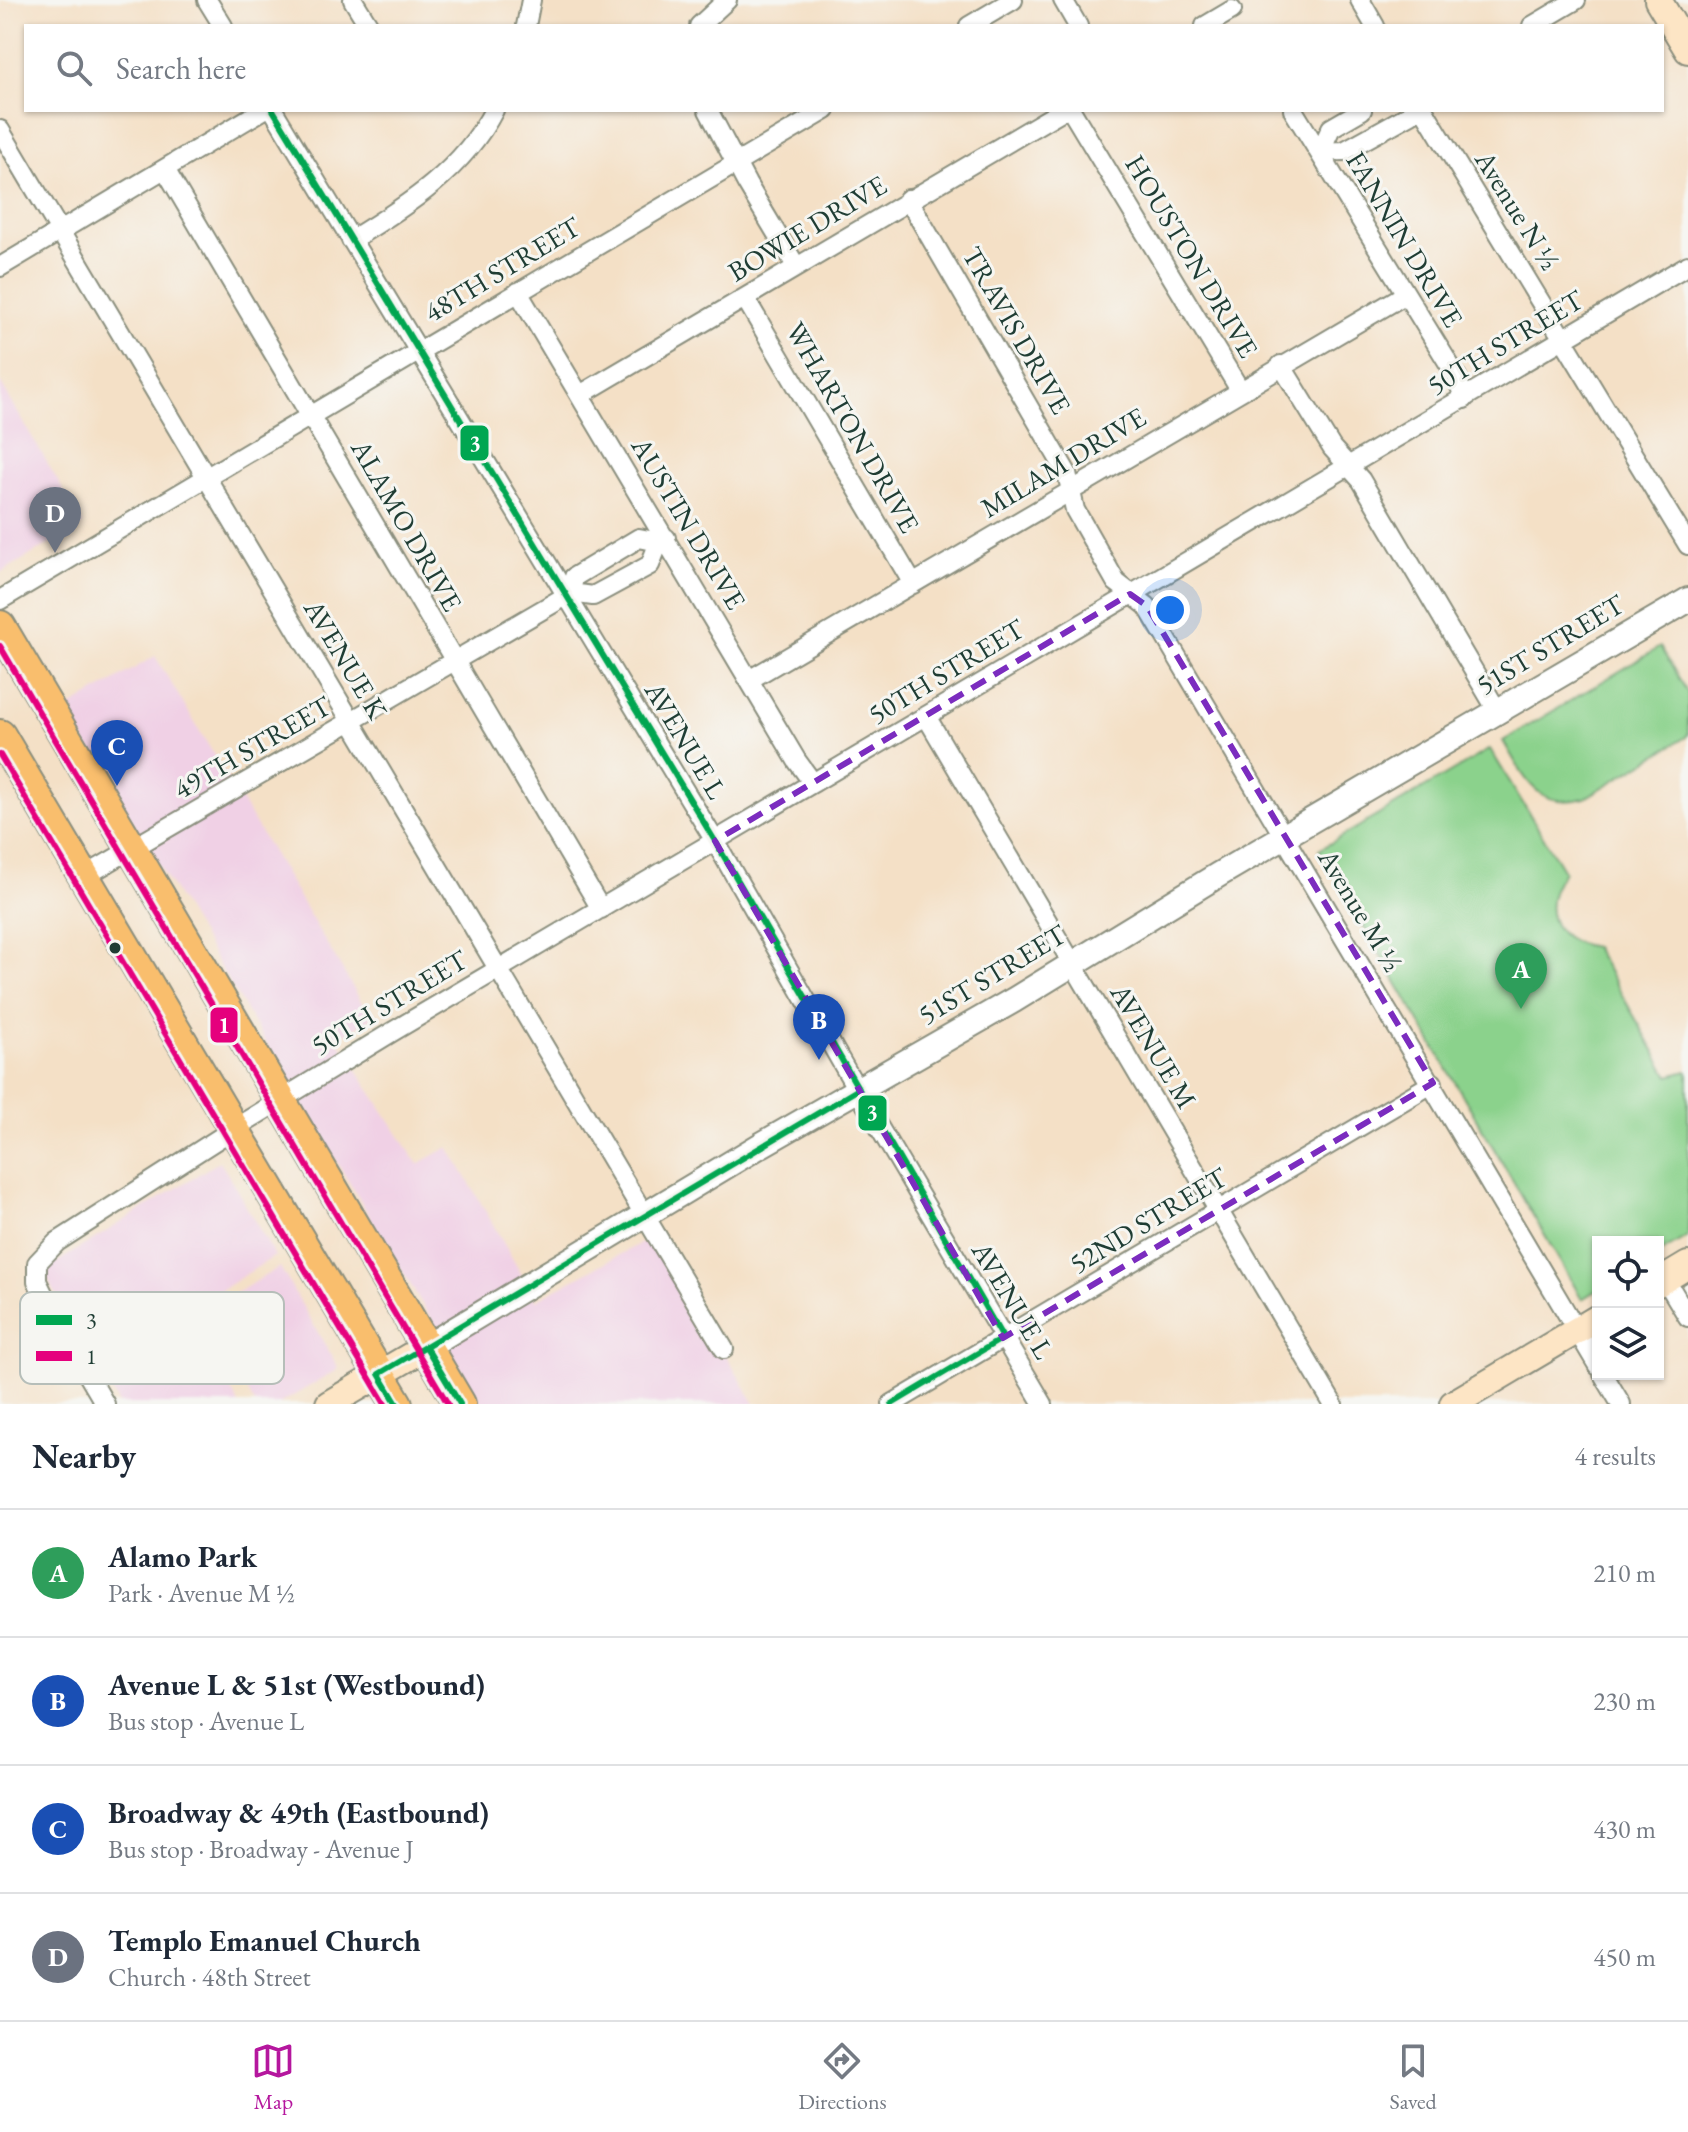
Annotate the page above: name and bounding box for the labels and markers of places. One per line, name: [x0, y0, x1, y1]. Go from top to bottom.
pin: D: [29, 487, 81, 553]
pin: C: [91, 720, 143, 786]
unlabelled marker: [107, 940, 123, 956]
pin: A: [1495, 943, 1547, 1009]
pin: B: [793, 994, 845, 1060]

